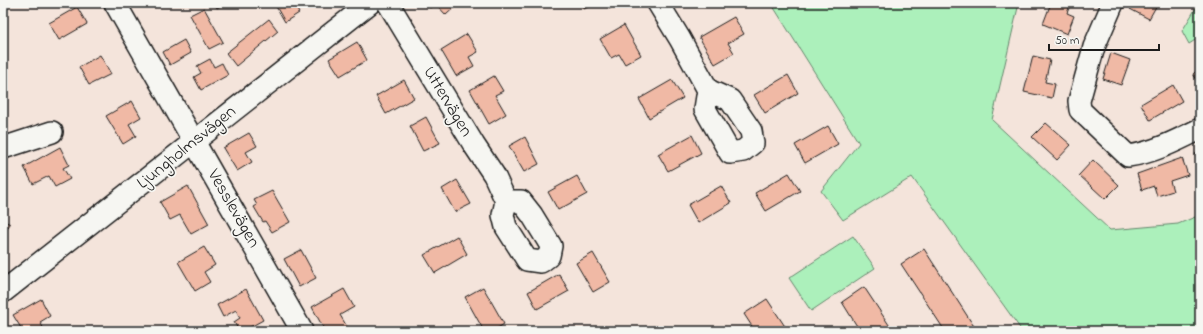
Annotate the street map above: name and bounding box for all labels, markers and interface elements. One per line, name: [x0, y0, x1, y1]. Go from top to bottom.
scale bar: [1049, 26, 1159, 52]
text: 50 m: [1055, 32, 1079, 50]
street label: Uttervägen: [415, 62, 478, 143]
street label: Ljungholmsvägen: [132, 100, 243, 197]
street label: Vesslevägen: [199, 164, 266, 254]

